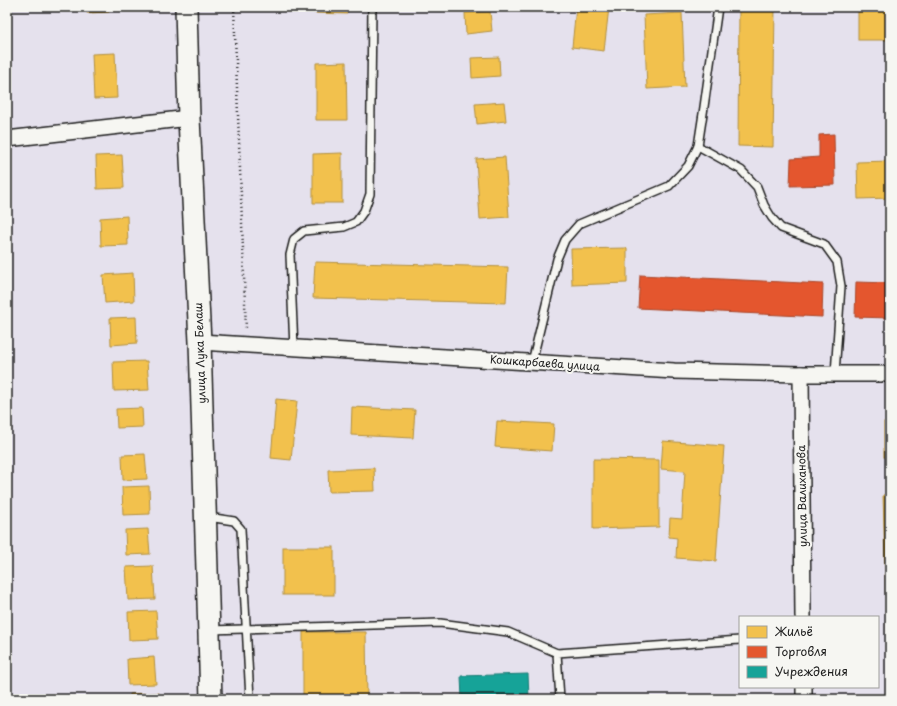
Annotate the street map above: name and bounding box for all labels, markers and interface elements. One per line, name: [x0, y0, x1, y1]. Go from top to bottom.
street label: улица Лука Белаш: [189, 302, 210, 404]
street label: Кошкарбаева улица: [489, 350, 601, 375]
street label: улица Валиханова: [792, 445, 811, 547]
legend: [739, 616, 879, 688]
text: Жильё: [774, 622, 813, 640]
text: Торговля: [775, 642, 827, 660]
text: Учреждения: [775, 662, 848, 680]

